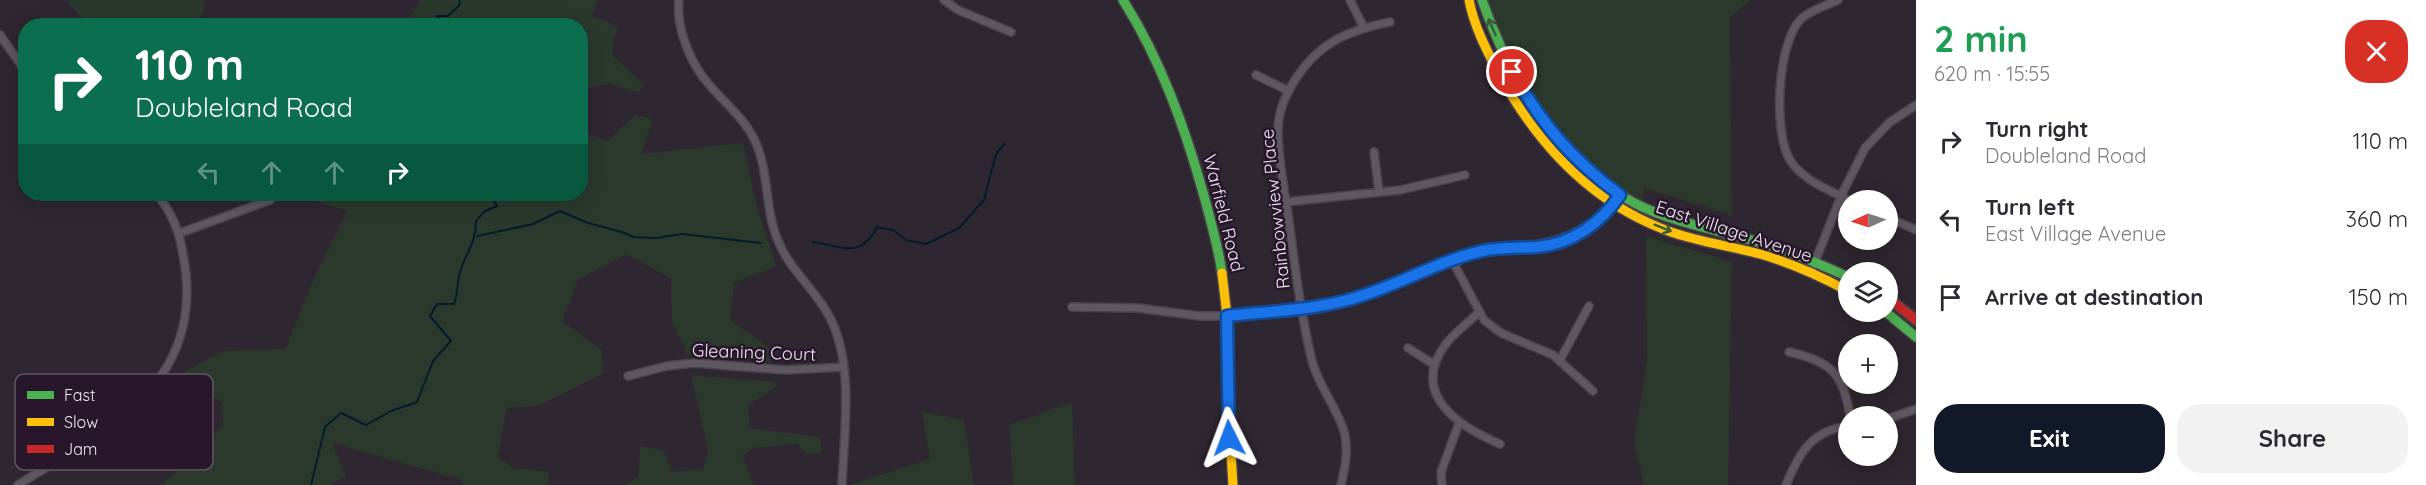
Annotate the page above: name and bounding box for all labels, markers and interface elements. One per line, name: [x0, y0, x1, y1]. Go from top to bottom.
text: 2 min: [1934, 16, 2028, 61]
one-way arrow: [1485, 19, 1497, 37]
button: close: [2345, 20, 2408, 83]
text: 110 m: [135, 38, 244, 91]
icon: right: [36, 42, 114, 120]
pin: [1486, 46, 1537, 97]
icon: arrive: [1495, 55, 1528, 88]
text: 620 m · 15:55: [1934, 61, 2050, 86]
text: Doubleland Road: [135, 90, 353, 124]
text: Turn right: [1985, 115, 2089, 143]
icon: right: [1934, 125, 1967, 158]
text: 110 m: [2353, 127, 2408, 155]
street label: Rainbowview Place: [1255, 128, 1295, 290]
text: Doubleland Road: [1985, 143, 2146, 168]
street label: Warfield Road: [1198, 152, 1250, 274]
icon: left: [192, 156, 225, 189]
icon: ahead: [255, 156, 288, 189]
icon: ahead: [318, 156, 351, 189]
icon: right: [381, 156, 414, 189]
north arrow: [1838, 190, 1898, 250]
map controls: [1838, 190, 1898, 466]
text: Turn left: [1985, 193, 2075, 221]
street label: East Village Avenue: [1653, 195, 1815, 267]
icon: left: [1934, 203, 1967, 236]
text: 360 m: [2345, 205, 2408, 233]
text: East Village Avenue: [1985, 221, 2166, 246]
one-way arrow: [1653, 223, 1672, 234]
button: layers: [1838, 262, 1898, 322]
icon: arrive: [1934, 281, 1967, 314]
text: Arrive at destination: [1985, 283, 2203, 311]
text: 150 m: [2349, 283, 2408, 311]
button: +: [1838, 334, 1898, 394]
street label: Gleaning Court: [691, 338, 817, 366]
legend: [15, 374, 213, 470]
text: Fast: [64, 385, 95, 405]
button: Exit: [1934, 404, 2165, 473]
button: Share: [2177, 404, 2408, 473]
position arrow: [1197, 406, 1261, 470]
button: −: [1838, 406, 1898, 466]
text: Slow: [64, 412, 98, 432]
text: Jam: [64, 439, 97, 459]

